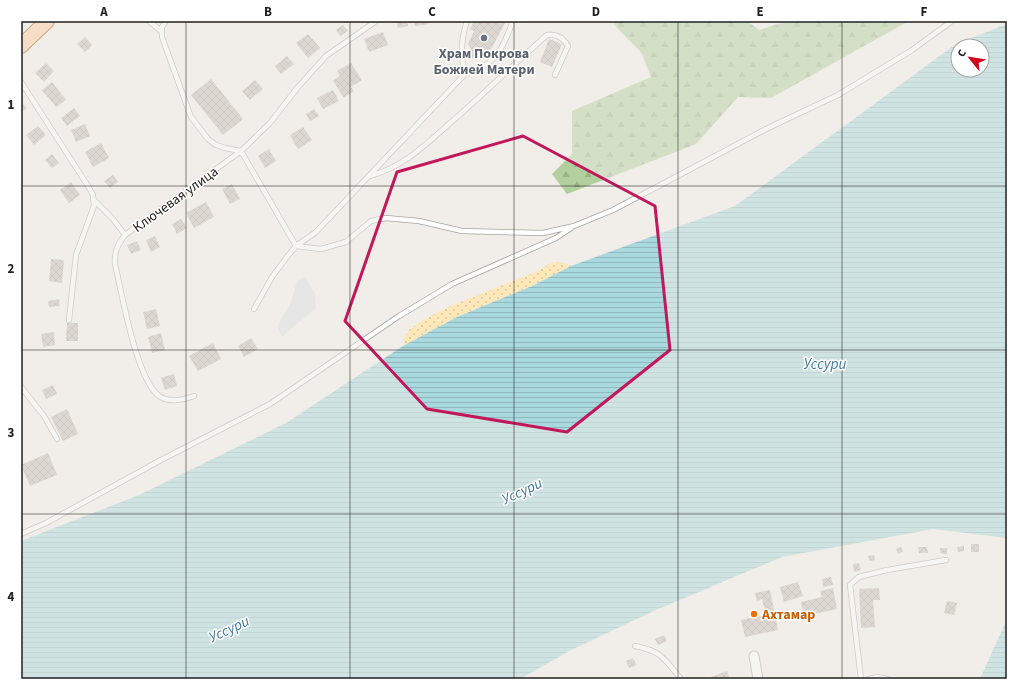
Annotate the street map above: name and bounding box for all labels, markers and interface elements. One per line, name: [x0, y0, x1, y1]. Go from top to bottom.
text: A: [99, 3, 108, 21]
text: B: [264, 3, 272, 21]
text: C: [428, 3, 436, 21]
text: D: [592, 3, 600, 21]
text: E: [756, 3, 764, 21]
text: F: [921, 3, 928, 21]
marker: Храм Покрова Божией Матери: [479, 33, 489, 43]
north arrow: [950, 38, 990, 78]
place label: Храм Покрова Божией Матери: [433, 44, 535, 80]
text: С: [954, 46, 970, 60]
text: 1: [8, 96, 15, 114]
street label: Ключевая улица: [129, 162, 222, 238]
text: 2: [8, 260, 15, 278]
water label: Уссури: [804, 354, 847, 375]
text: 3: [8, 424, 15, 442]
water label: Уссури: [498, 473, 546, 510]
text: 4: [8, 588, 15, 606]
place label: Ахтамар: [761, 605, 815, 625]
marker: Ахтамар: [749, 609, 759, 619]
water label: Уссури: [205, 611, 253, 648]

